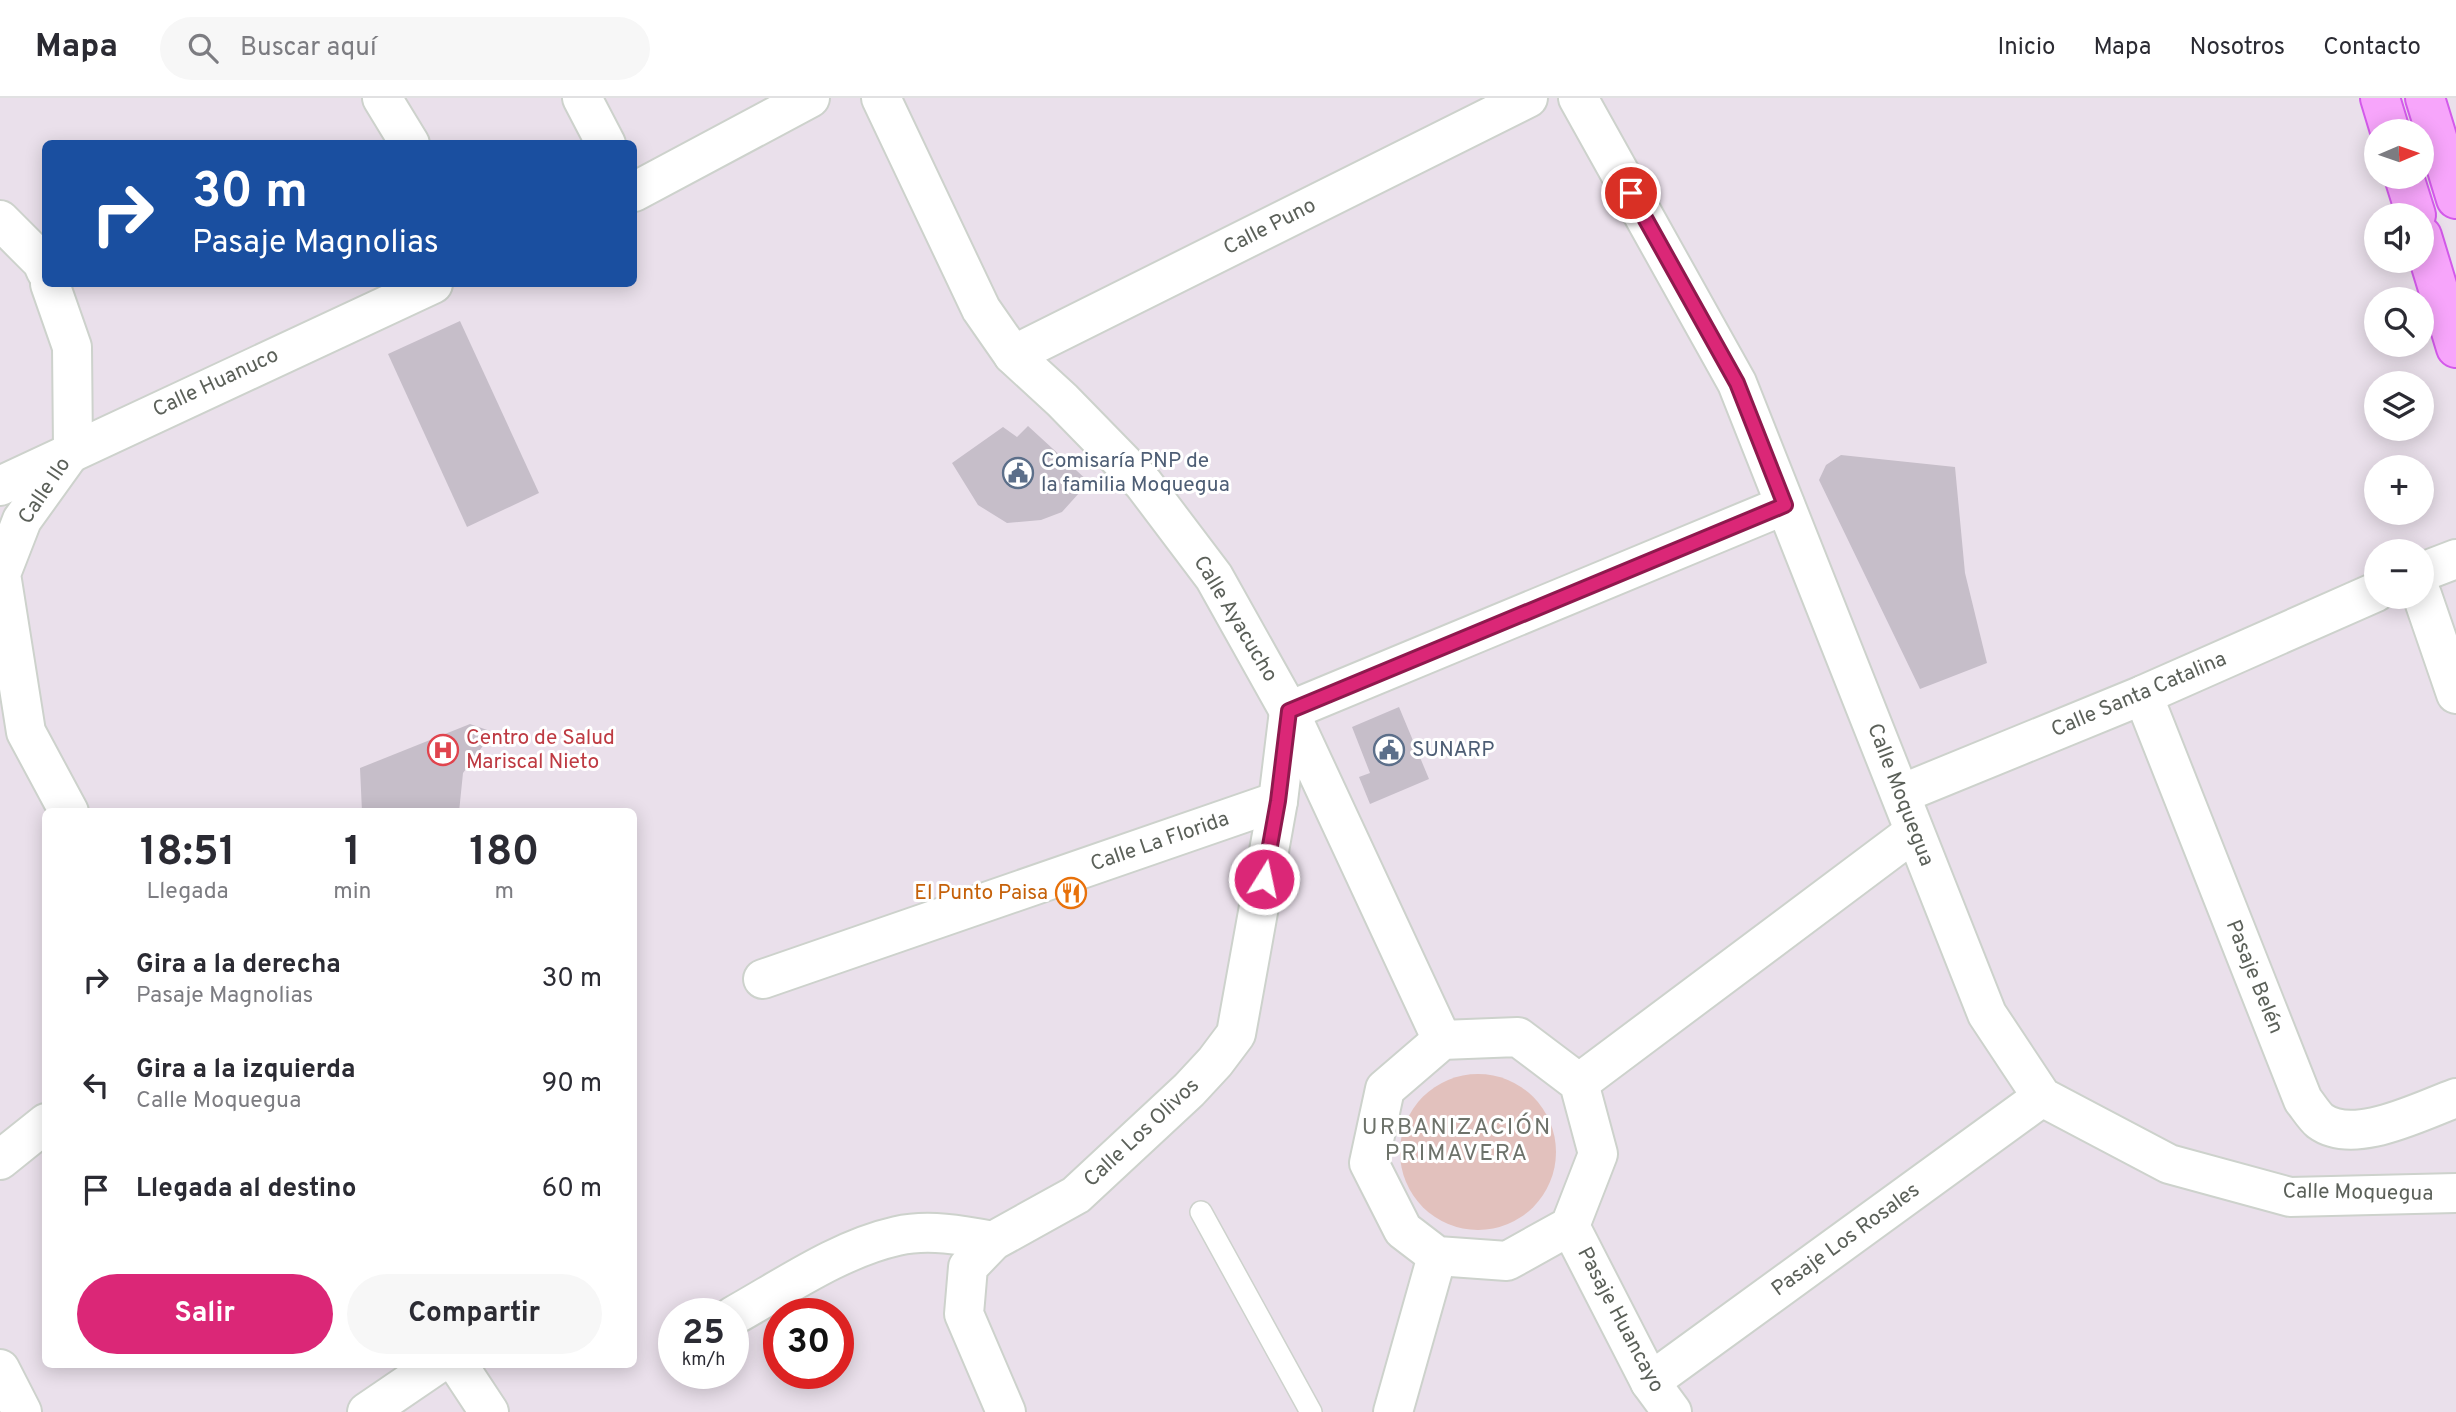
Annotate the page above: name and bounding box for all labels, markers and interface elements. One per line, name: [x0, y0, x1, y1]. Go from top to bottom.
search box: [160, 17, 650, 80]
text: Mapa: [35, 27, 118, 69]
icon: search: [184, 29, 222, 67]
text: Buscar aquí: [240, 32, 377, 65]
text: Inicio: [1998, 33, 2055, 63]
text: Mapa: [2093, 33, 2152, 63]
text: Nosotros: [2190, 33, 2285, 63]
text: Contacto: [2323, 33, 2421, 63]
north arrow: [2364, 119, 2434, 189]
map controls: [2364, 119, 2434, 609]
text: 30 m: [192, 163, 308, 225]
pin: [1601, 163, 1661, 223]
icon: right: [77, 168, 168, 259]
icon: arrive: [1612, 174, 1650, 212]
street label: Calle Puno: [1219, 192, 1321, 262]
button: sound: [2364, 203, 2434, 273]
text: Pasaje Magnolias: [192, 224, 439, 264]
button: search: [2364, 287, 2434, 357]
street label: Calle Huanuco: [149, 342, 283, 424]
button: layers: [2364, 371, 2434, 441]
place label: Comisaría PNP de la familia Moquegua: [1041, 448, 1230, 499]
street label: Calle Ilo: [13, 452, 77, 530]
button: +: [2364, 455, 2434, 525]
public building icon: Comisaría PNP de la familia Moquegua: [1001, 456, 1035, 490]
button: −: [2364, 539, 2434, 609]
street label: Calle Ayacucho: [1187, 551, 1283, 687]
street label: Calle Santa Catalina: [2047, 646, 2231, 744]
street label: Calle Moquegua: [1860, 720, 1940, 870]
place label: Centro de Salud Mariscal Nieto: [466, 725, 615, 776]
hospital icon: Centro de Salud Mariscal Nieto: [426, 733, 460, 767]
public building icon: SUNARP: [1372, 733, 1406, 767]
place label: SUNARP: [1412, 737, 1495, 764]
street label: Calle La Florida: [1087, 806, 1233, 878]
text: 18:51: [140, 827, 236, 880]
text: 1: [344, 827, 361, 880]
text: 180: [469, 827, 539, 880]
position arrow: [1227, 842, 1301, 916]
restaurant icon: El Punto Paisa: [1054, 876, 1088, 910]
text: Llegada: [146, 878, 229, 907]
text: min: [333, 878, 371, 907]
text: m: [494, 878, 514, 907]
place label: El Punto Paisa: [914, 880, 1048, 907]
street label: Pasaje Belén: [2219, 916, 2289, 1038]
text: Gira a la derecha: [136, 949, 341, 982]
icon: right: [77, 961, 115, 999]
text: 30 m: [542, 963, 602, 996]
text: Pasaje Magnolias: [136, 982, 313, 1011]
text: Gira a la izquierda: [136, 1054, 355, 1087]
icon: left: [77, 1066, 115, 1104]
text: 90 m: [542, 1068, 602, 1101]
street label: Calle Los Olivos: [1079, 1073, 1205, 1193]
text: Calle Moquegua: [136, 1087, 301, 1116]
district label: URBANIZACIÓN PRIMAVERA: [1362, 1112, 1552, 1169]
icon: arrive: [77, 1171, 115, 1209]
text: Llegada al destino: [136, 1173, 356, 1206]
text: 60 m: [542, 1173, 602, 1206]
street label: Pasaje Los Rosales: [1767, 1177, 1925, 1303]
street label: Calle Moquegua: [2282, 1178, 2434, 1208]
street label: Pasaje Huancayo: [1570, 1243, 1670, 1397]
button: Salir: [77, 1274, 333, 1354]
button: Compartir: [347, 1274, 602, 1354]
speed limit sign: 30: [763, 1298, 854, 1389]
text: 25: [682, 1312, 725, 1356]
text: km/h: [682, 1349, 725, 1372]

